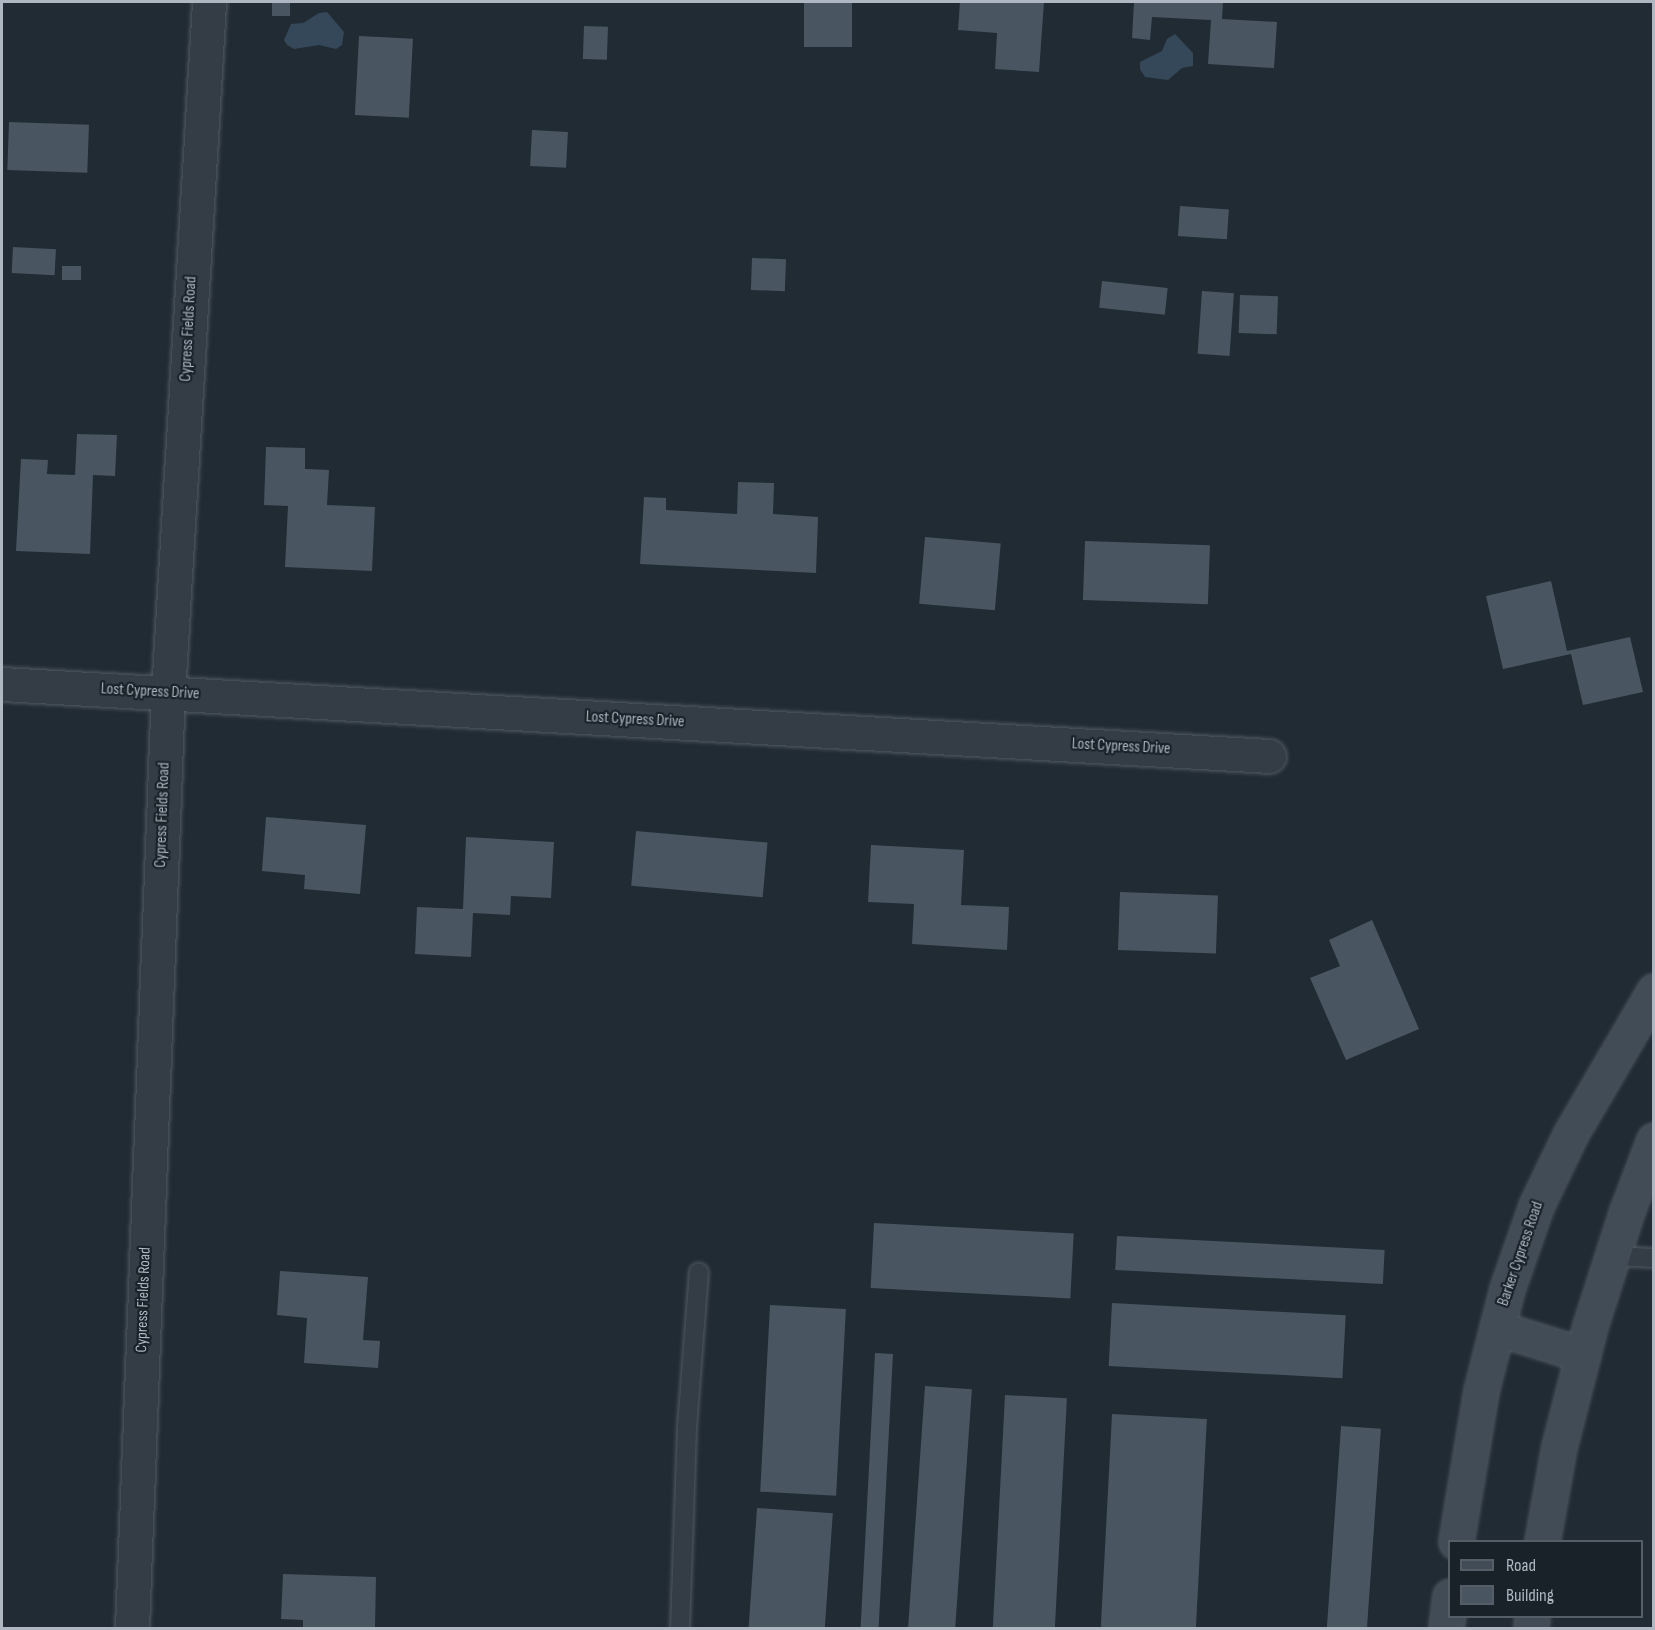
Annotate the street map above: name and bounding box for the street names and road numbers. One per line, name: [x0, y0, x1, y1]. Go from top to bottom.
street label: Cypress Fields Road: [177, 276, 201, 382]
street label: Lost Cypress Drive: [100, 680, 200, 704]
street label: Lost Cypress Drive: [585, 708, 685, 732]
street label: Lost Cypress Drive: [1071, 735, 1171, 759]
street label: Cypress Fields Road: [152, 762, 174, 868]
street label: Barker Cypress Road: [1494, 1199, 1548, 1309]
street label: Cypress Fields Road: [133, 1247, 155, 1353]

